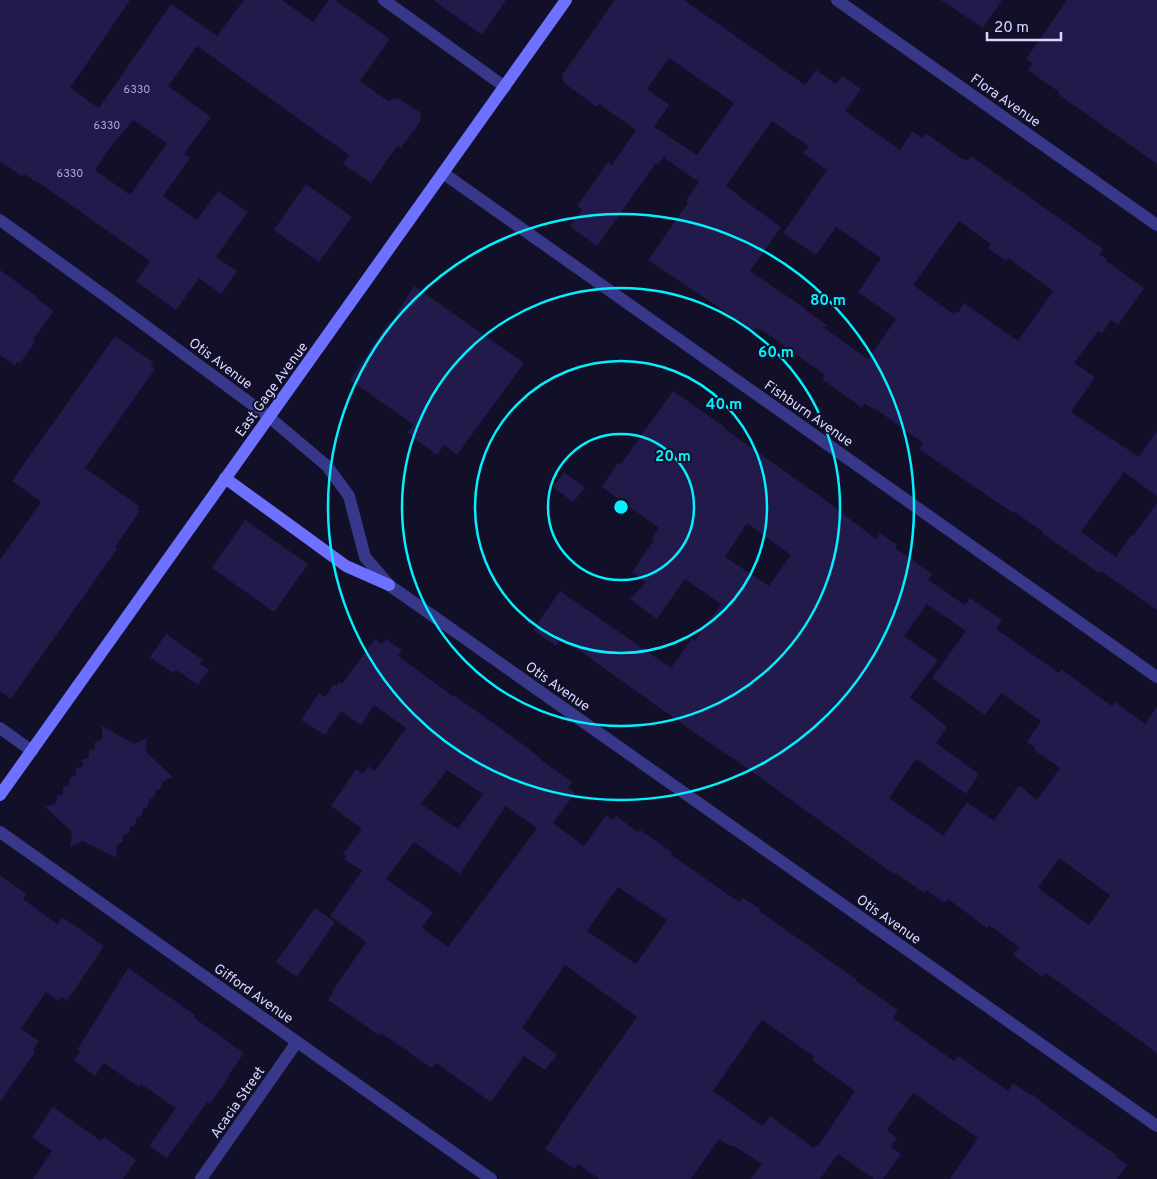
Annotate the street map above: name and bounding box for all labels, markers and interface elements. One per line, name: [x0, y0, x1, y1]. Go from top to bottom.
scale bar: [987, 10, 1061, 42]
text: 20 m: [994, 19, 1029, 38]
street label: Flora Avenue: [967, 71, 1043, 132]
house number: 6330: [124, 83, 150, 97]
house number: 6330: [94, 119, 120, 133]
house number: 6330: [57, 167, 83, 181]
text: 80 m: [810, 292, 846, 311]
street label: Otis Avenue: [185, 335, 255, 394]
street label: East Gage Avenue: [232, 339, 312, 440]
text: 60 m: [758, 344, 794, 363]
street label: Fishburn Avenue: [760, 377, 856, 451]
text: 40 m: [706, 396, 742, 415]
text: 20 m: [655, 448, 691, 467]
centre of rings: [612, 498, 630, 516]
street label: Otis Avenue: [522, 659, 593, 716]
street label: Otis Avenue: [853, 892, 924, 949]
street label: Gifford Avenue: [210, 961, 296, 1028]
street label: Acacia Street: [207, 1064, 269, 1142]

